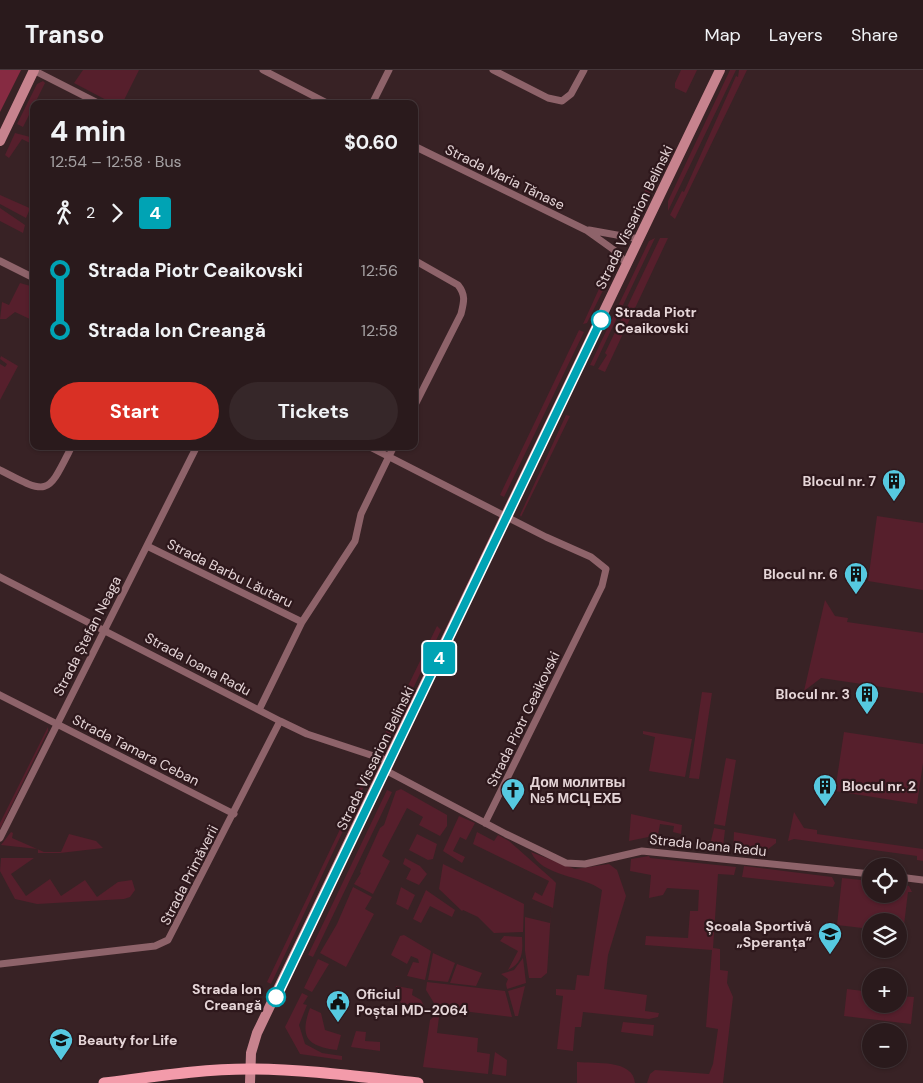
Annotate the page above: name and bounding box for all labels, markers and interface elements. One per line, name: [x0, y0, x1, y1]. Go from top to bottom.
text: Transo: [25, 19, 104, 50]
text: Map: [705, 23, 741, 47]
text: Layers: [769, 23, 823, 47]
text: Share: [851, 23, 898, 47]
text: 4 min: [50, 113, 126, 150]
text: $0.60: [344, 130, 398, 155]
street label: Strada Maria Tănase: [442, 140, 568, 214]
street label: Strada Vissarion Belinski: [591, 142, 677, 292]
text: 12:54 – 12:58 · Bus: [50, 151, 182, 172]
icon: walk: [50, 199, 78, 227]
icon: forward: [103, 199, 131, 227]
text: 4: [149, 201, 161, 225]
text: 2: [86, 202, 95, 223]
text: Strada Piotr Ceaikovski: [88, 258, 303, 283]
text: 12:56: [361, 260, 398, 281]
place label: Strada Piotr Ceaikovski: [615, 303, 697, 337]
marker: Strada Piotr Ceaikovski: [591, 310, 611, 330]
text: Strada Ion Creangă: [88, 318, 266, 343]
text: 12:58: [361, 320, 398, 341]
button: Start: [50, 382, 219, 440]
button: Tickets: [229, 382, 398, 440]
building icon: Blocul nr. 7: [881, 468, 907, 502]
place label: Blocul nr. 7: [803, 472, 876, 490]
street label: Strada Barbu Lăutaru: [164, 535, 296, 611]
building icon: Blocul nr. 6: [843, 561, 869, 595]
place label: Blocul nr. 6: [763, 565, 838, 583]
street label: Strada Ștefan Neaga: [49, 573, 125, 699]
street label: Strada Ioana Radu: [142, 628, 254, 700]
line badge: 4: [423, 642, 455, 674]
text: 4: [433, 646, 445, 670]
street label: Strada Piotr Ceaikovski: [482, 648, 564, 790]
building icon: Blocul nr. 3: [854, 681, 880, 715]
street label: Strada Vissarion Belinski: [332, 683, 418, 833]
place label: Blocul nr. 3: [776, 685, 850, 703]
street label: Strada Tamara Ceban: [70, 710, 202, 790]
place label: Дом молитвы №5 МСЦ ЕХБ: [530, 773, 625, 807]
building icon: Blocul nr. 2: [812, 773, 838, 807]
church icon: Дом молитвы №5 МСЦ ЕХБ: [500, 777, 526, 811]
place label: Blocul nr. 2: [842, 777, 916, 795]
street label: Strada Primăverii: [156, 822, 222, 928]
street label: Strada Ioana Radu: [649, 830, 767, 860]
map controls: [862, 858, 907, 1068]
button: locate: [862, 858, 907, 903]
button: layers: [862, 913, 907, 958]
place label: Școala Sportivă „Speranța”: [706, 917, 812, 951]
school or university icon: Școala Sportivă „Speranța”: [817, 921, 843, 955]
button: +: [862, 968, 907, 1013]
place label: Strada Ion Creangă: [192, 980, 262, 1014]
place label: Oficiul Poștal MD-2064: [356, 985, 468, 1019]
marker: Strada Ion Creangă: [266, 987, 286, 1007]
public building icon: Oficiul Poștal MD-2064: [325, 989, 351, 1023]
button: −: [862, 1023, 907, 1068]
school or university icon: Beauty for Life: [48, 1027, 74, 1061]
place label: Beauty for Life: [78, 1031, 177, 1049]

